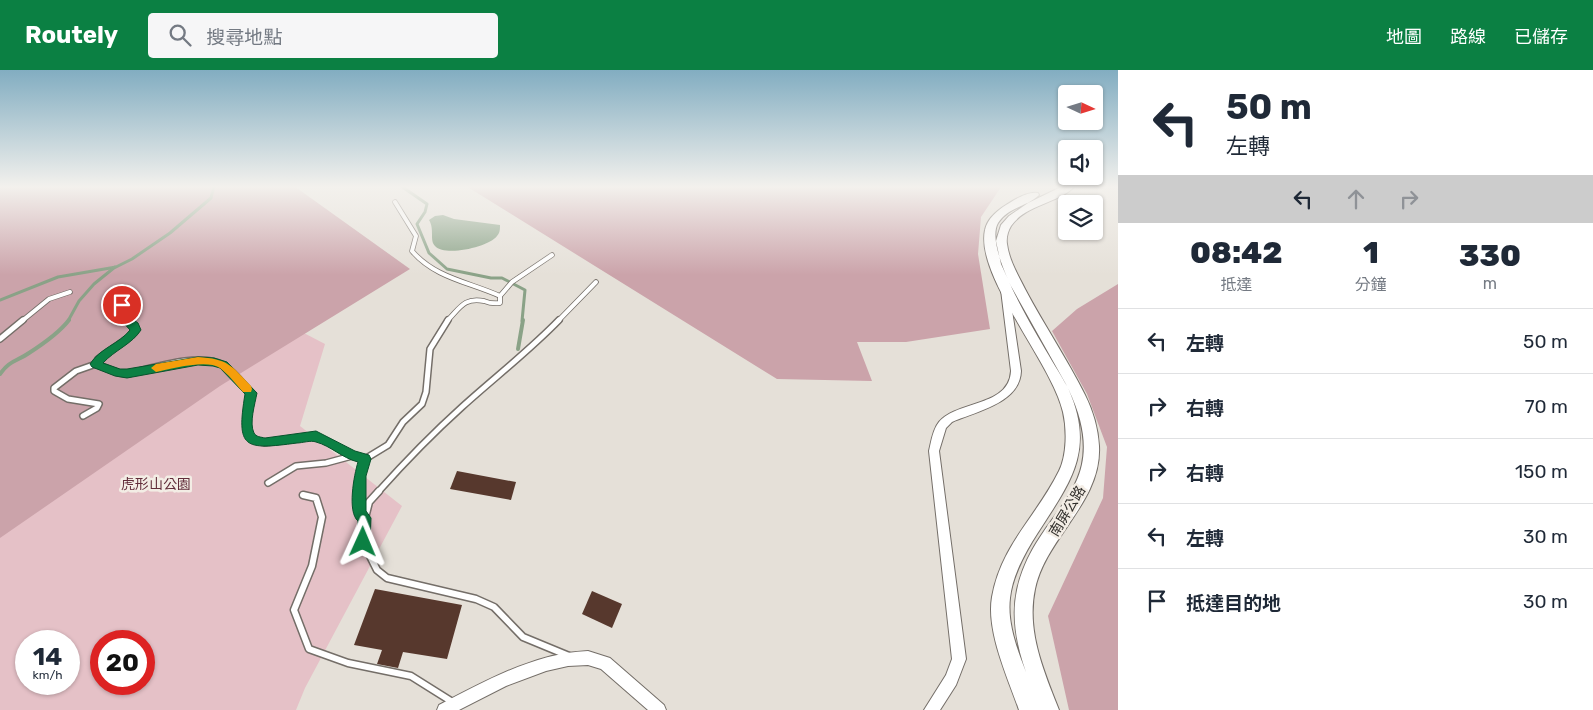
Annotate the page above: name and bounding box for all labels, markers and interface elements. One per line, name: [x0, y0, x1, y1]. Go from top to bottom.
search box: [148, 13, 498, 58]
text: Routely: [25, 21, 118, 49]
icon: search: [166, 21, 194, 49]
text: 搜尋地點: [206, 26, 282, 49]
text: 地圖: [1386, 26, 1422, 48]
text: 路線: [1450, 26, 1486, 48]
text: 已儲存: [1514, 26, 1568, 48]
north arrow: [1058, 85, 1102, 130]
map controls: [1058, 85, 1103, 240]
text: 50 m: [1226, 86, 1312, 128]
icon: left: [1143, 90, 1208, 155]
text: 左轉: [1226, 133, 1270, 160]
button: sound: [1058, 140, 1103, 185]
icon: left: [1289, 185, 1317, 213]
icon: ahead: [1342, 185, 1370, 213]
icon: right: [1395, 185, 1423, 213]
button: layers: [1058, 195, 1103, 240]
text: 08:42: [1190, 235, 1283, 271]
text: 1: [1363, 235, 1379, 271]
text: 330: [1459, 238, 1521, 274]
text: m: [1483, 274, 1497, 293]
text: 抵達: [1220, 275, 1252, 294]
text: 分鐘: [1355, 275, 1387, 294]
pin: [101, 284, 143, 326]
icon: arrive: [108, 291, 136, 319]
icon: left: [1143, 327, 1171, 355]
text: 50 m: [1523, 330, 1568, 353]
text: 左轉: [1186, 332, 1224, 355]
icon: right: [1143, 392, 1171, 420]
text: 70 m: [1525, 395, 1568, 418]
text: 右轉: [1186, 397, 1224, 420]
icon: right: [1143, 457, 1171, 485]
text: 150 m: [1515, 460, 1568, 483]
text: 右轉: [1186, 462, 1224, 485]
park label: 虎形山公園: [121, 476, 191, 493]
street label: 南屏公路: [1046, 483, 1089, 540]
position arrow: [336, 515, 388, 567]
icon: left: [1143, 522, 1171, 550]
text: 30 m: [1523, 525, 1568, 548]
text: 左轉: [1186, 527, 1224, 550]
icon: arrive: [1143, 587, 1171, 615]
text: 30 m: [1523, 590, 1568, 613]
text: 抵達目的地: [1186, 592, 1281, 615]
speed limit sign: 20: [90, 630, 155, 695]
text: 14: [33, 642, 62, 671]
text: km/h: [33, 668, 62, 682]

